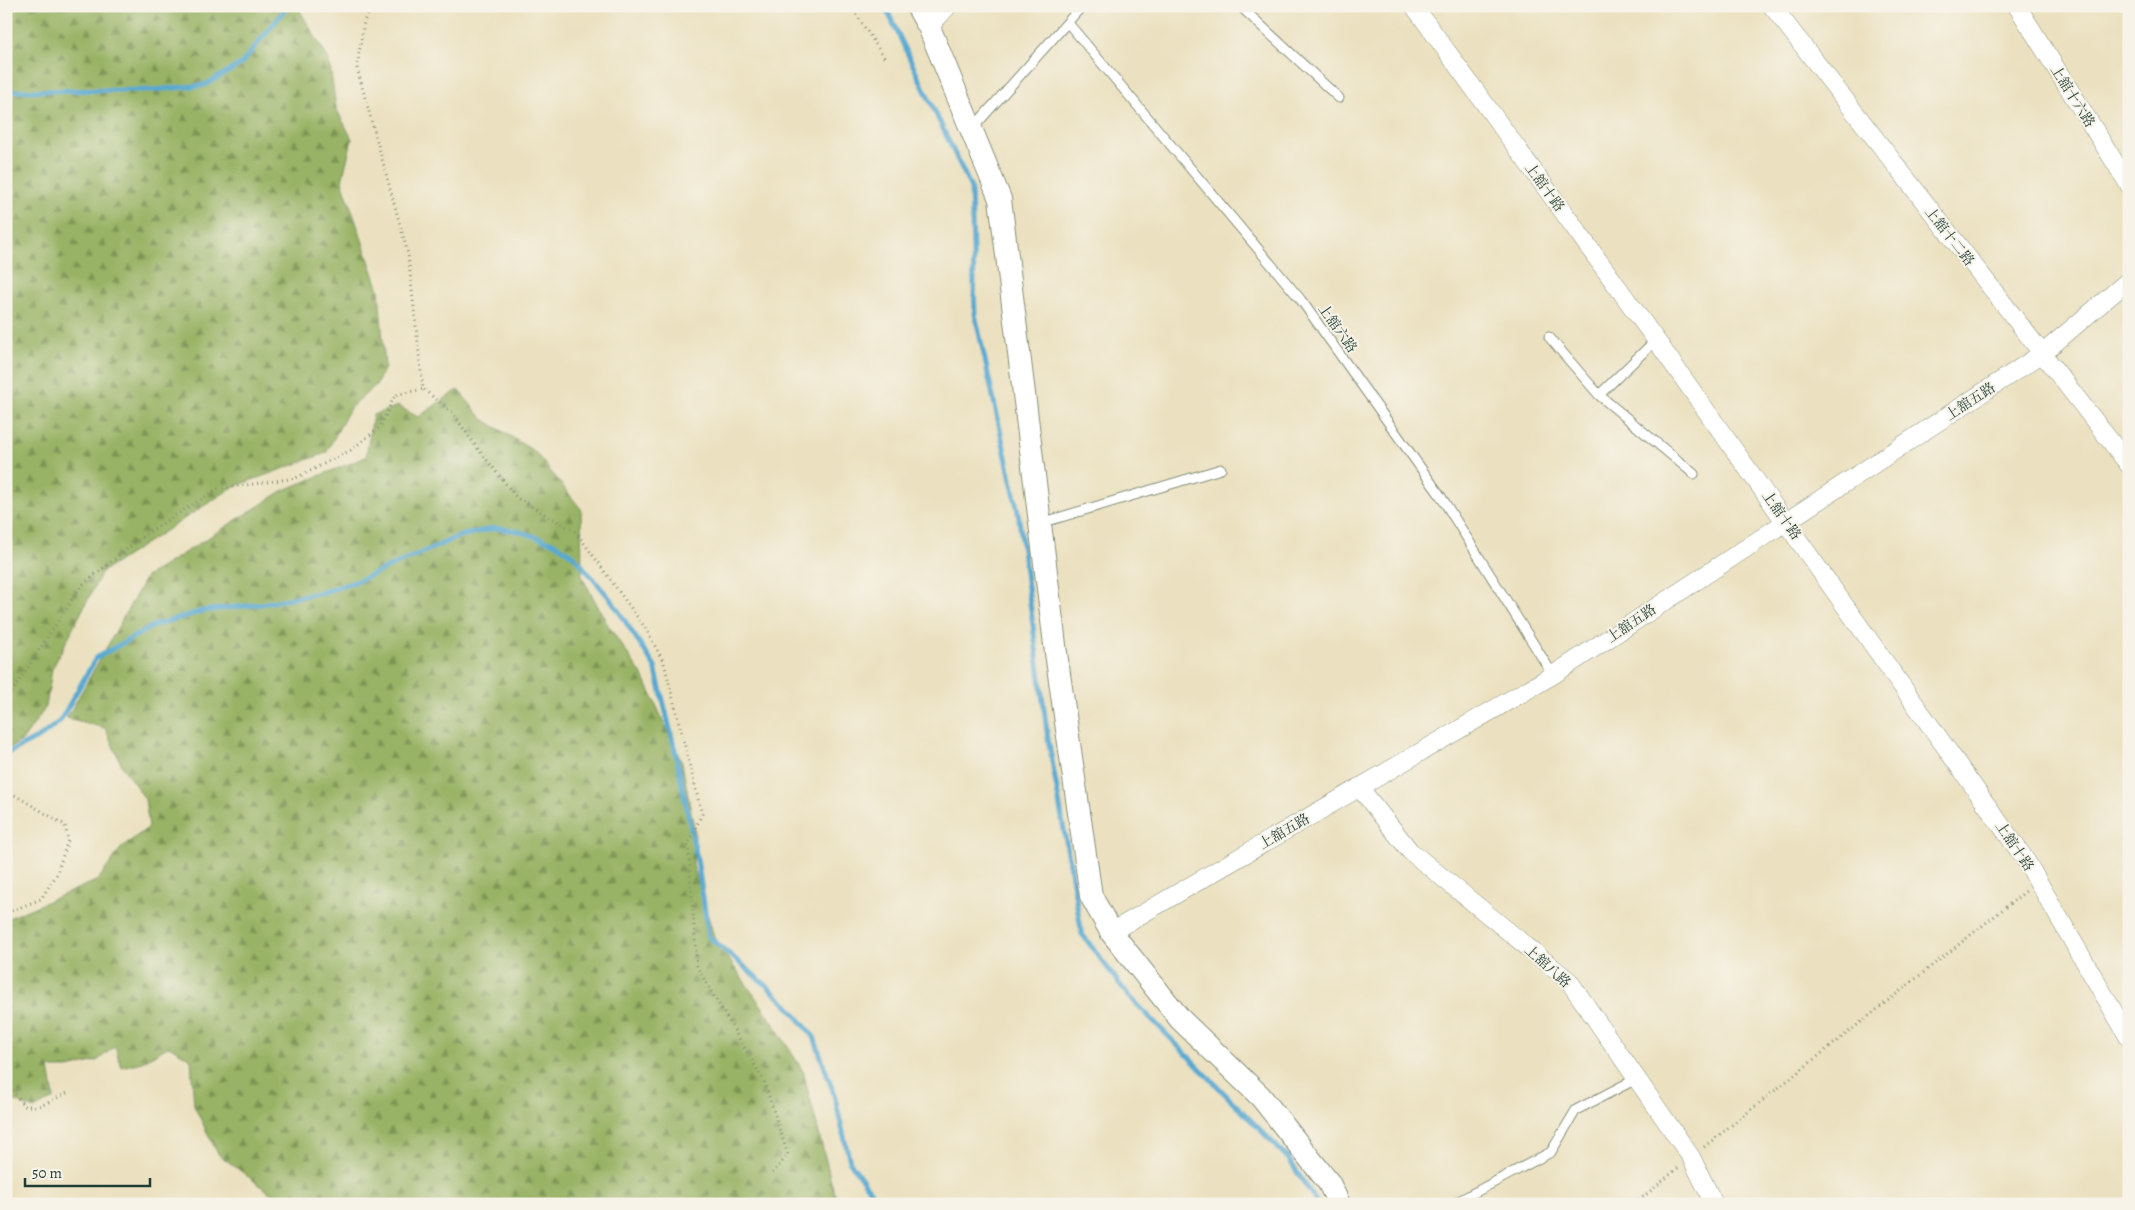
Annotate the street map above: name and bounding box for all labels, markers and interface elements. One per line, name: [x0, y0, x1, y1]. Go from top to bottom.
street label: 上舘十六路: [2046, 62, 2099, 131]
street label: 上舘十路: [1520, 159, 1569, 216]
street label: 上舘十二路: [1921, 203, 1979, 270]
street label: 上舘六路: [1314, 300, 1361, 357]
street label: 上舘五路: [1942, 378, 1999, 425]
street label: 上舘十路: [1758, 487, 1805, 544]
street label: 上舘五路: [1603, 600, 1660, 647]
street label: 上舘五路: [1255, 809, 1313, 854]
street label: 上舘十路: [1991, 818, 2038, 875]
street label: 上舘八路: [1521, 941, 1575, 992]
scale bar: [25, 1155, 150, 1187]
text: 50 m: [32, 1163, 62, 1183]

